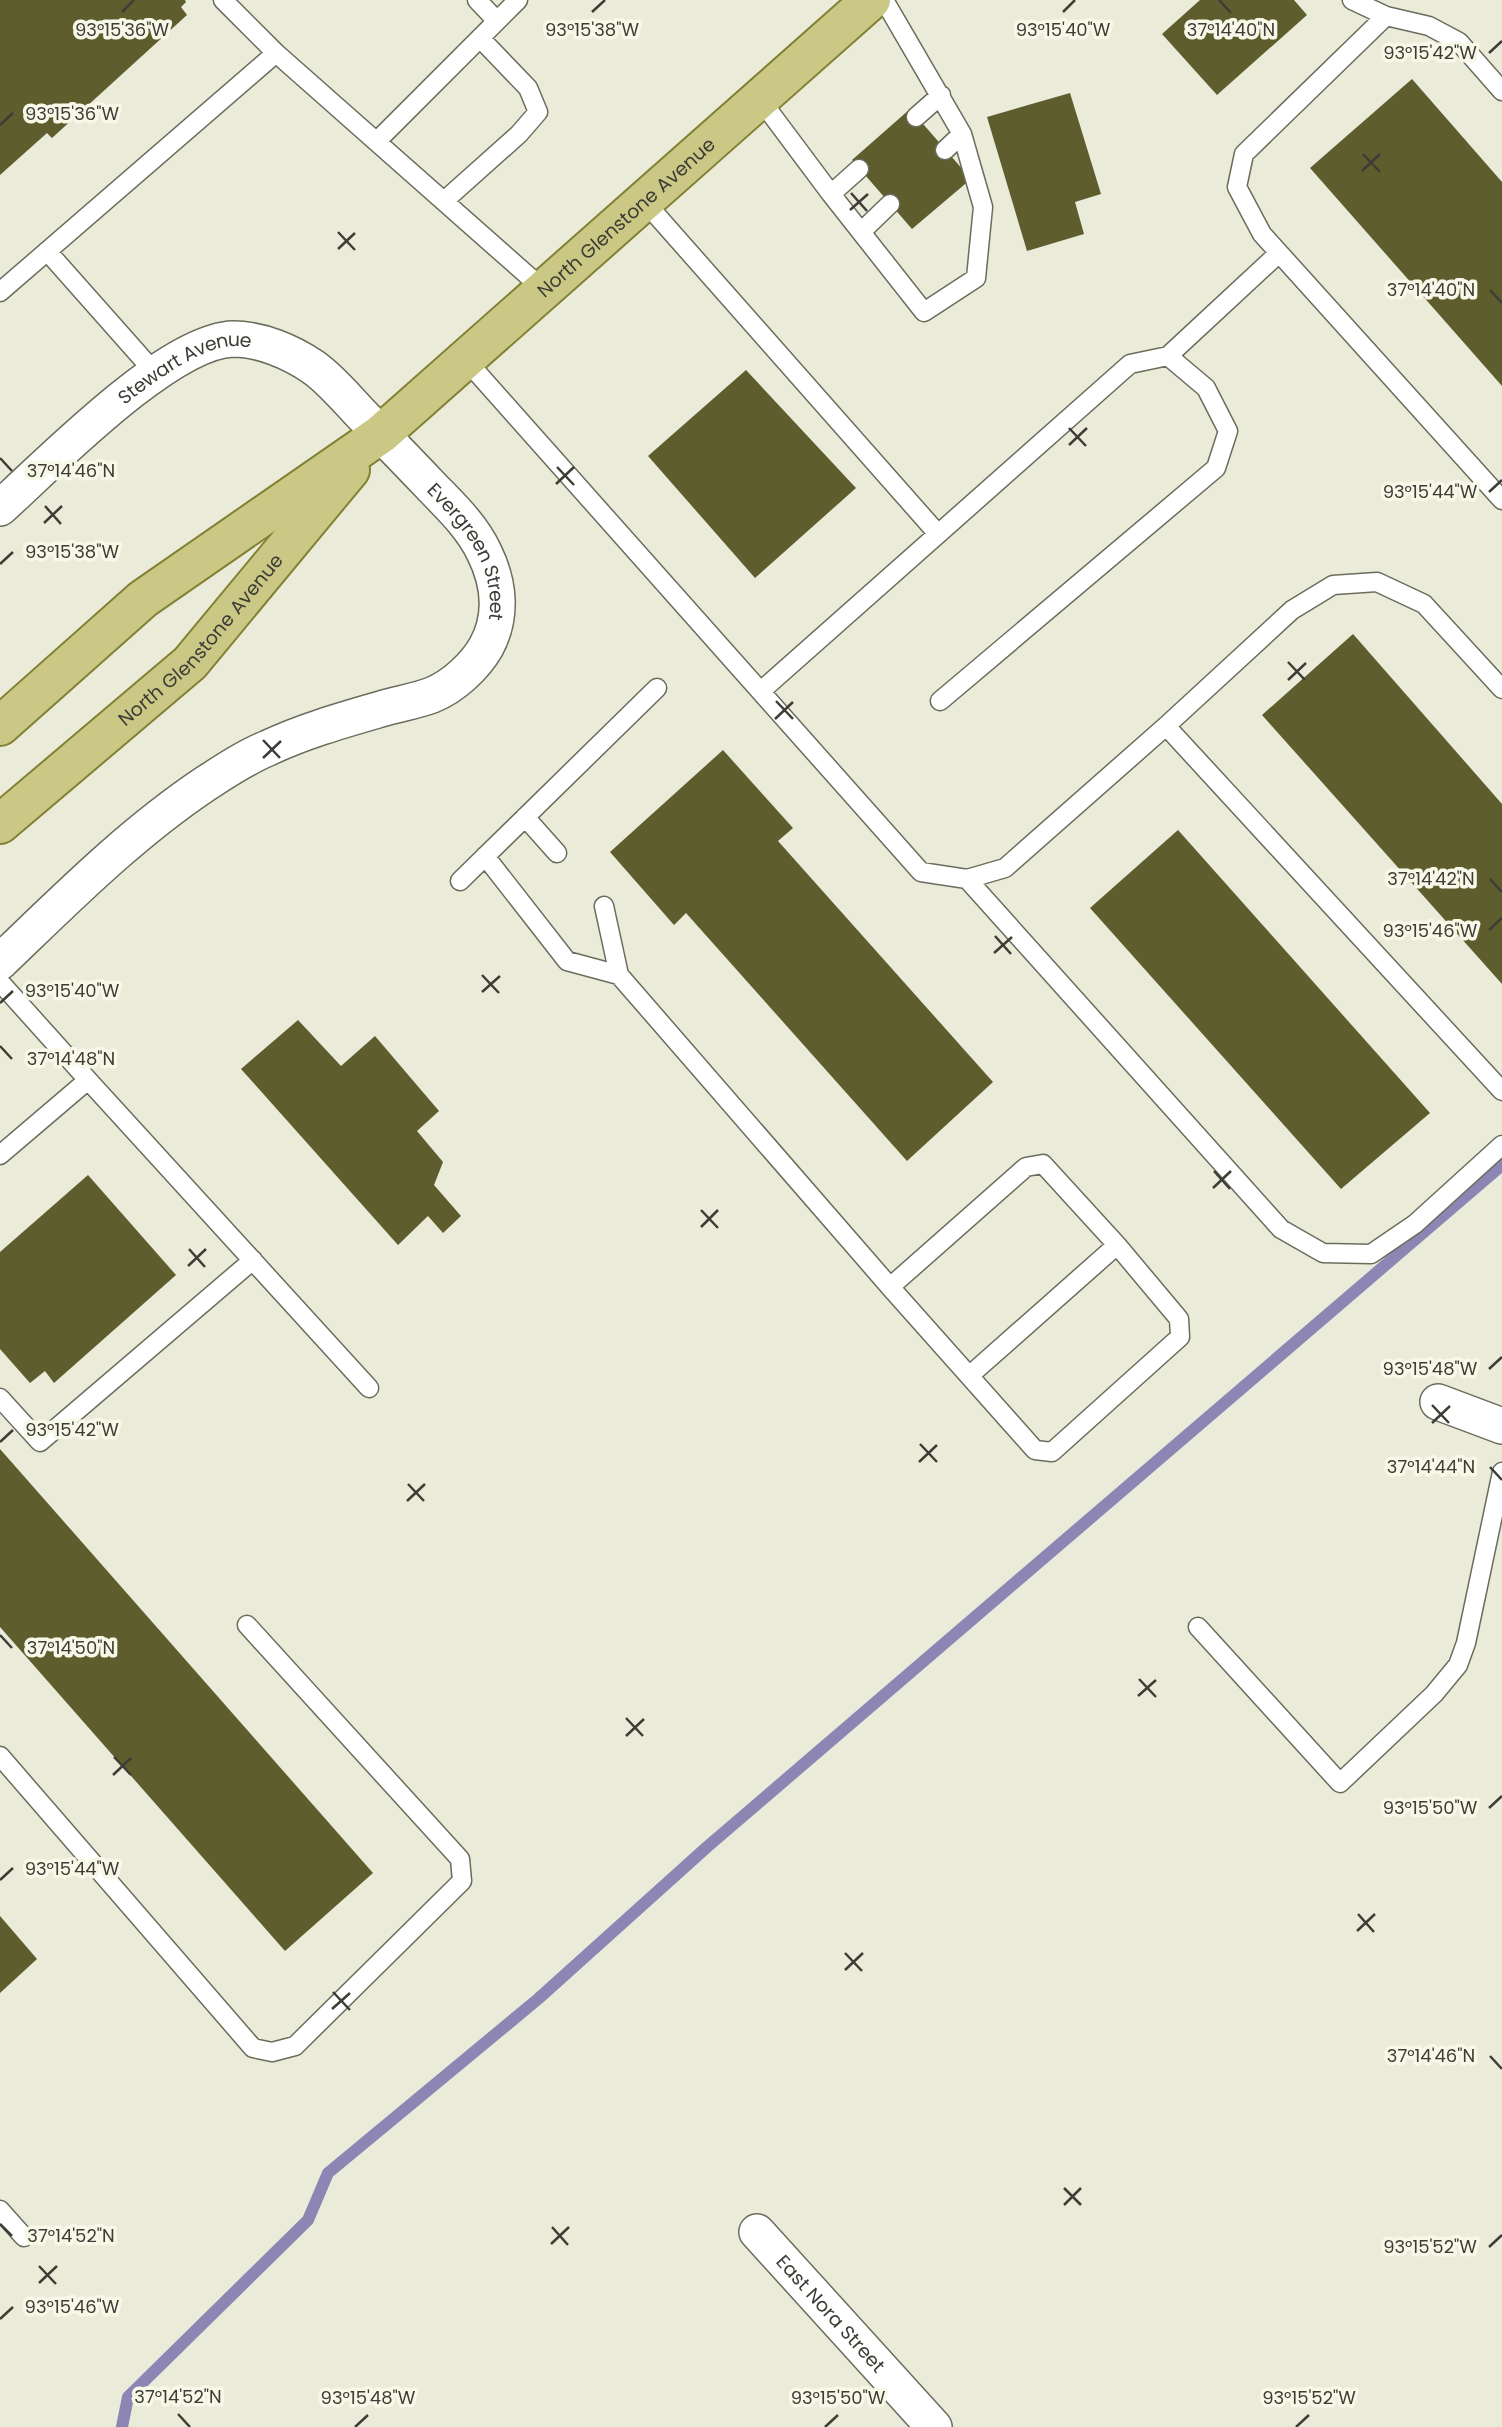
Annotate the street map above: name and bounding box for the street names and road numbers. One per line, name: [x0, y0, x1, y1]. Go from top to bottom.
street label: North Glenstone Avenue: [531, 131, 721, 304]
street label: Stewart Avenue: [112, 326, 253, 411]
street label: Evergreen Street: [421, 477, 510, 622]
street label: North Glenstone Avenue: [112, 548, 289, 732]
street label: East Nora Street: [770, 2249, 891, 2379]

